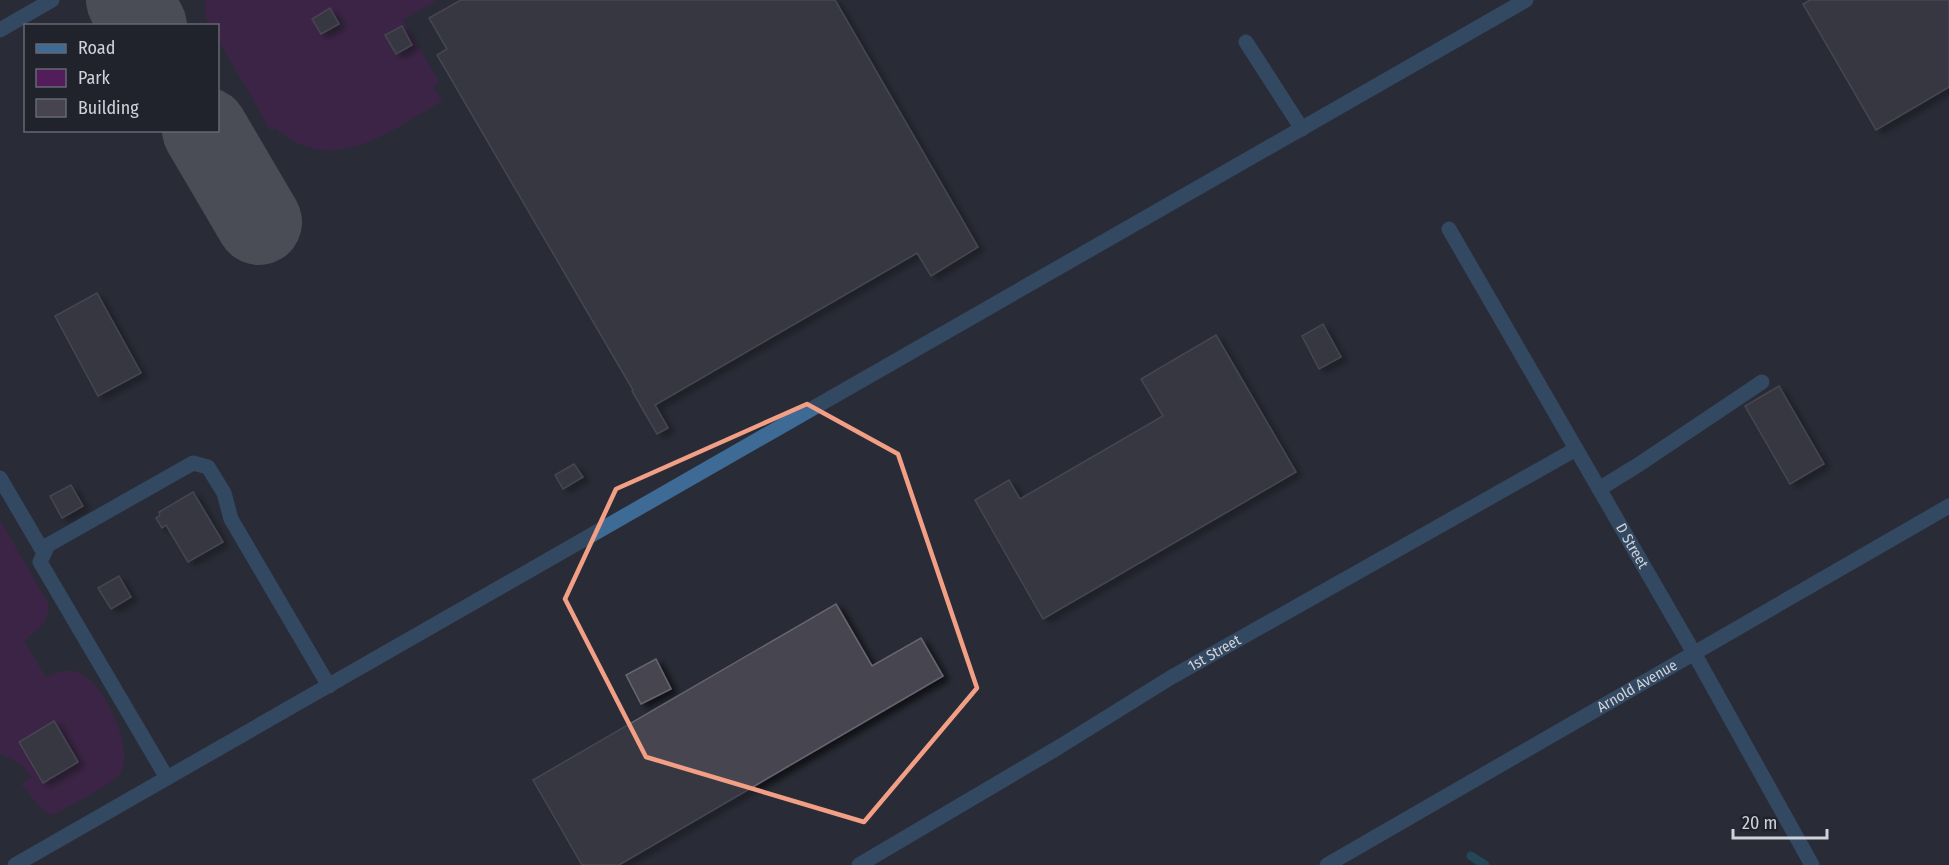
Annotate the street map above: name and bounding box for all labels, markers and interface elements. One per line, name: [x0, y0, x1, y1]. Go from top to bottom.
legend: [24, 24, 219, 132]
text: Road: [78, 37, 115, 59]
text: Park: [78, 67, 111, 89]
text: Building: [78, 97, 139, 119]
street label: D Street: [1612, 520, 1652, 572]
street label: 1st Street: [1185, 631, 1244, 675]
street label: Arnold Avenue: [1594, 656, 1680, 716]
scale bar: [1733, 802, 1828, 840]
text: 20 m: [1742, 812, 1777, 834]

